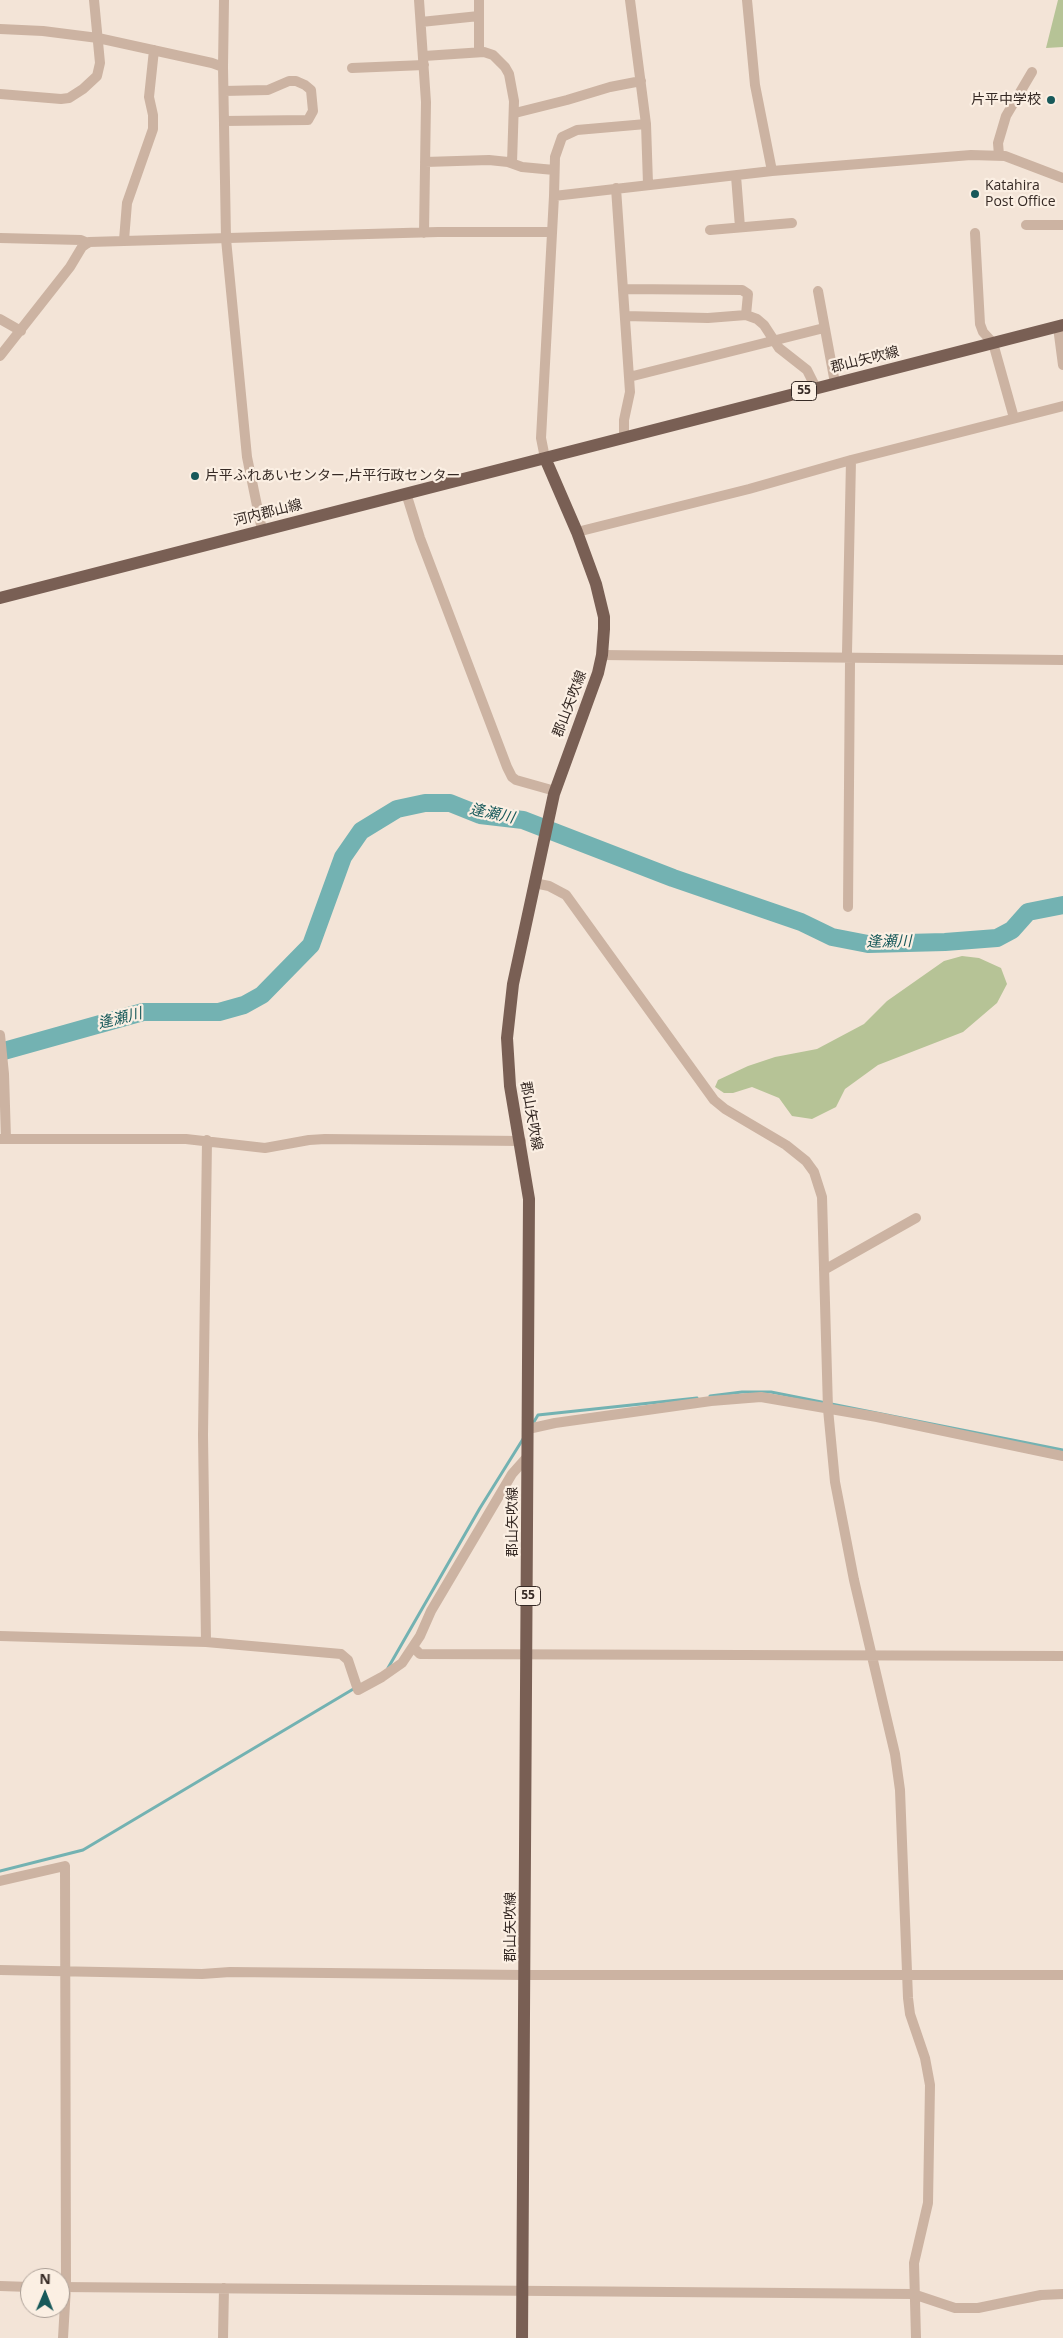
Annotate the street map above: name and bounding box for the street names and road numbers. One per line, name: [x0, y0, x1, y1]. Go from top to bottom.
street label: 郡山矢吹線: [829, 343, 901, 377]
road number: 55: [792, 382, 816, 401]
street label: 河内郡山線: [232, 496, 304, 530]
street label: 郡山矢吹線: [550, 668, 590, 740]
street label: 郡山矢吹線: [517, 1080, 545, 1152]
street label: 郡山矢吹線: [505, 1487, 521, 1557]
road number: 55: [516, 1586, 540, 1605]
street label: 郡山矢吹線: [503, 1892, 519, 1962]

